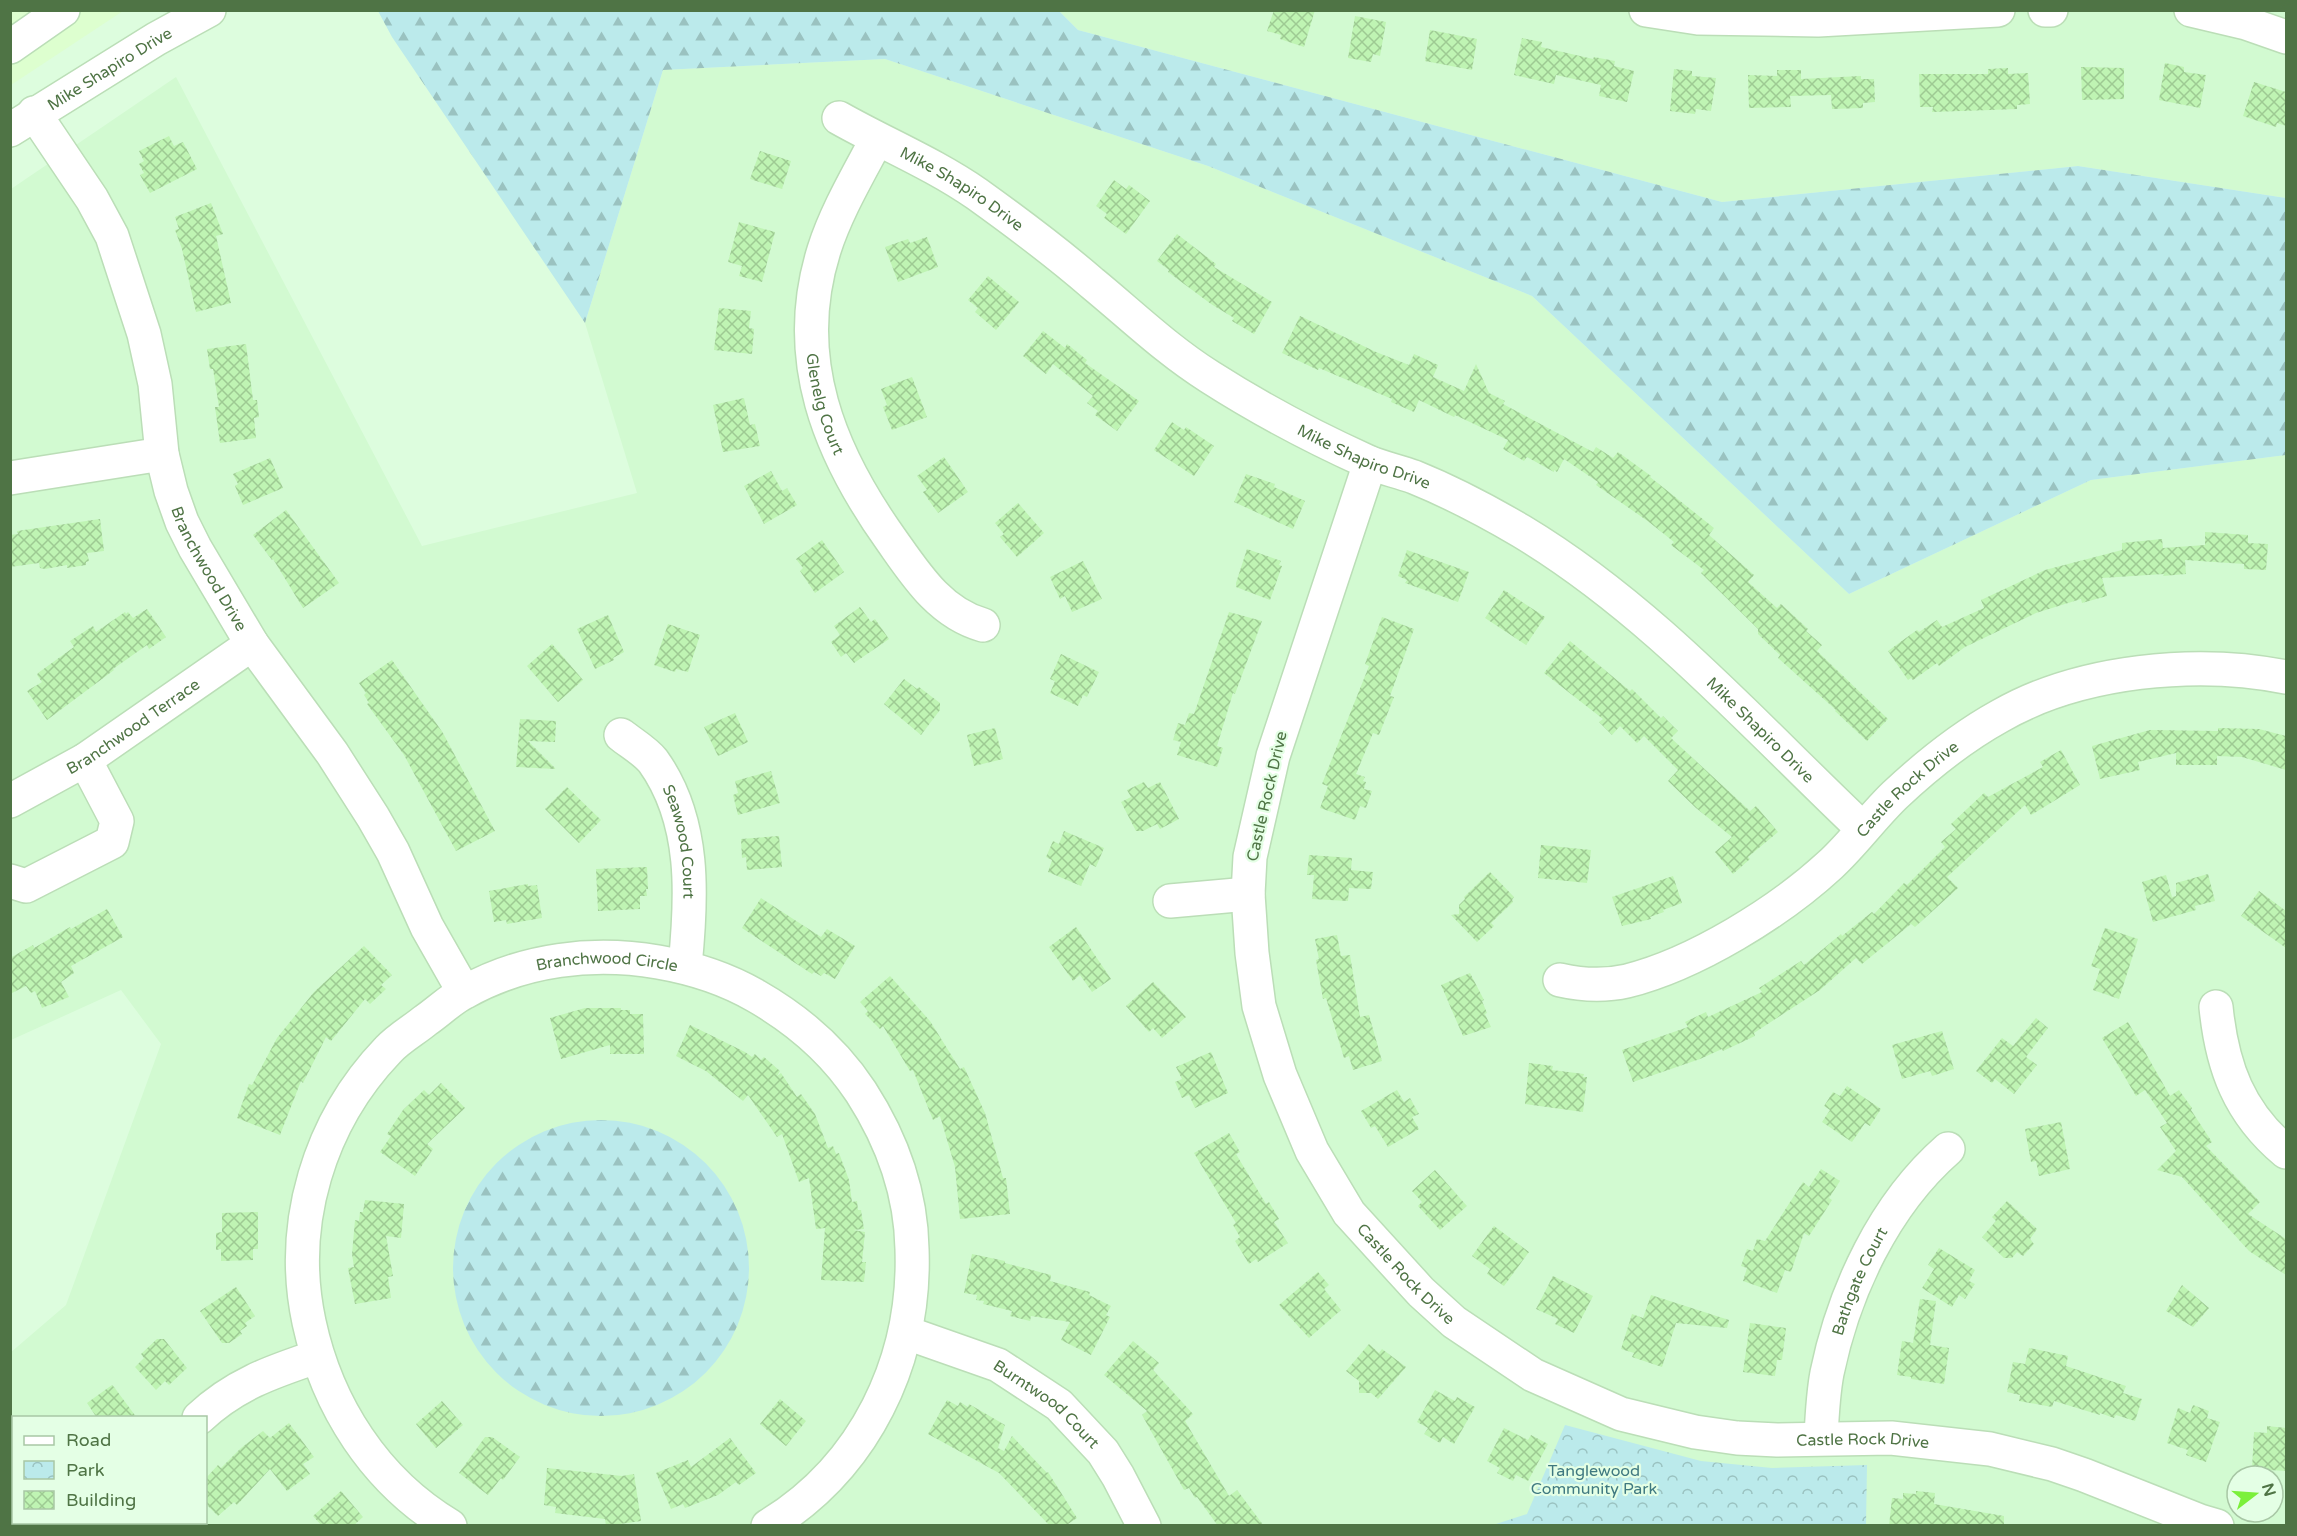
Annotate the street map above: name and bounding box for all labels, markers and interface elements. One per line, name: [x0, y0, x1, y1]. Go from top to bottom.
street label: Mike Shapiro Drive: [44, 23, 176, 115]
street label: Mike Shapiro Drive: [897, 143, 1027, 236]
street label: Glenelg Court: [801, 352, 848, 458]
street label: Mike Shapiro Drive: [1294, 420, 1434, 494]
street label: Branchwood Drive: [166, 504, 251, 635]
street label: Mike Shapiro Drive: [1702, 673, 1818, 787]
street label: Branchwood Terrace: [63, 674, 204, 779]
street label: Castle Rock Drive: [1242, 729, 1292, 863]
street label: Castle Rock Drive: [1852, 737, 1963, 842]
street label: Seawood Court: [658, 781, 698, 899]
street label: Branchwood Circle: [534, 948, 680, 977]
street label: Castle Rock Drive: [1352, 1219, 1459, 1329]
street label: Bathgate Court: [1828, 1224, 1892, 1338]
street label: Burntwood Court: [989, 1356, 1103, 1453]
legend: [12, 1416, 207, 1524]
text: Road: [66, 1429, 111, 1451]
street label: Castle Rock Drive: [1796, 1429, 1930, 1453]
text: Park: [66, 1459, 105, 1481]
park label: Tanglewood Community Park: [1531, 1461, 1657, 1499]
north arrow: [2225, 1464, 2285, 1524]
text: N: [2257, 1481, 2280, 1499]
text: Building: [66, 1489, 136, 1511]

